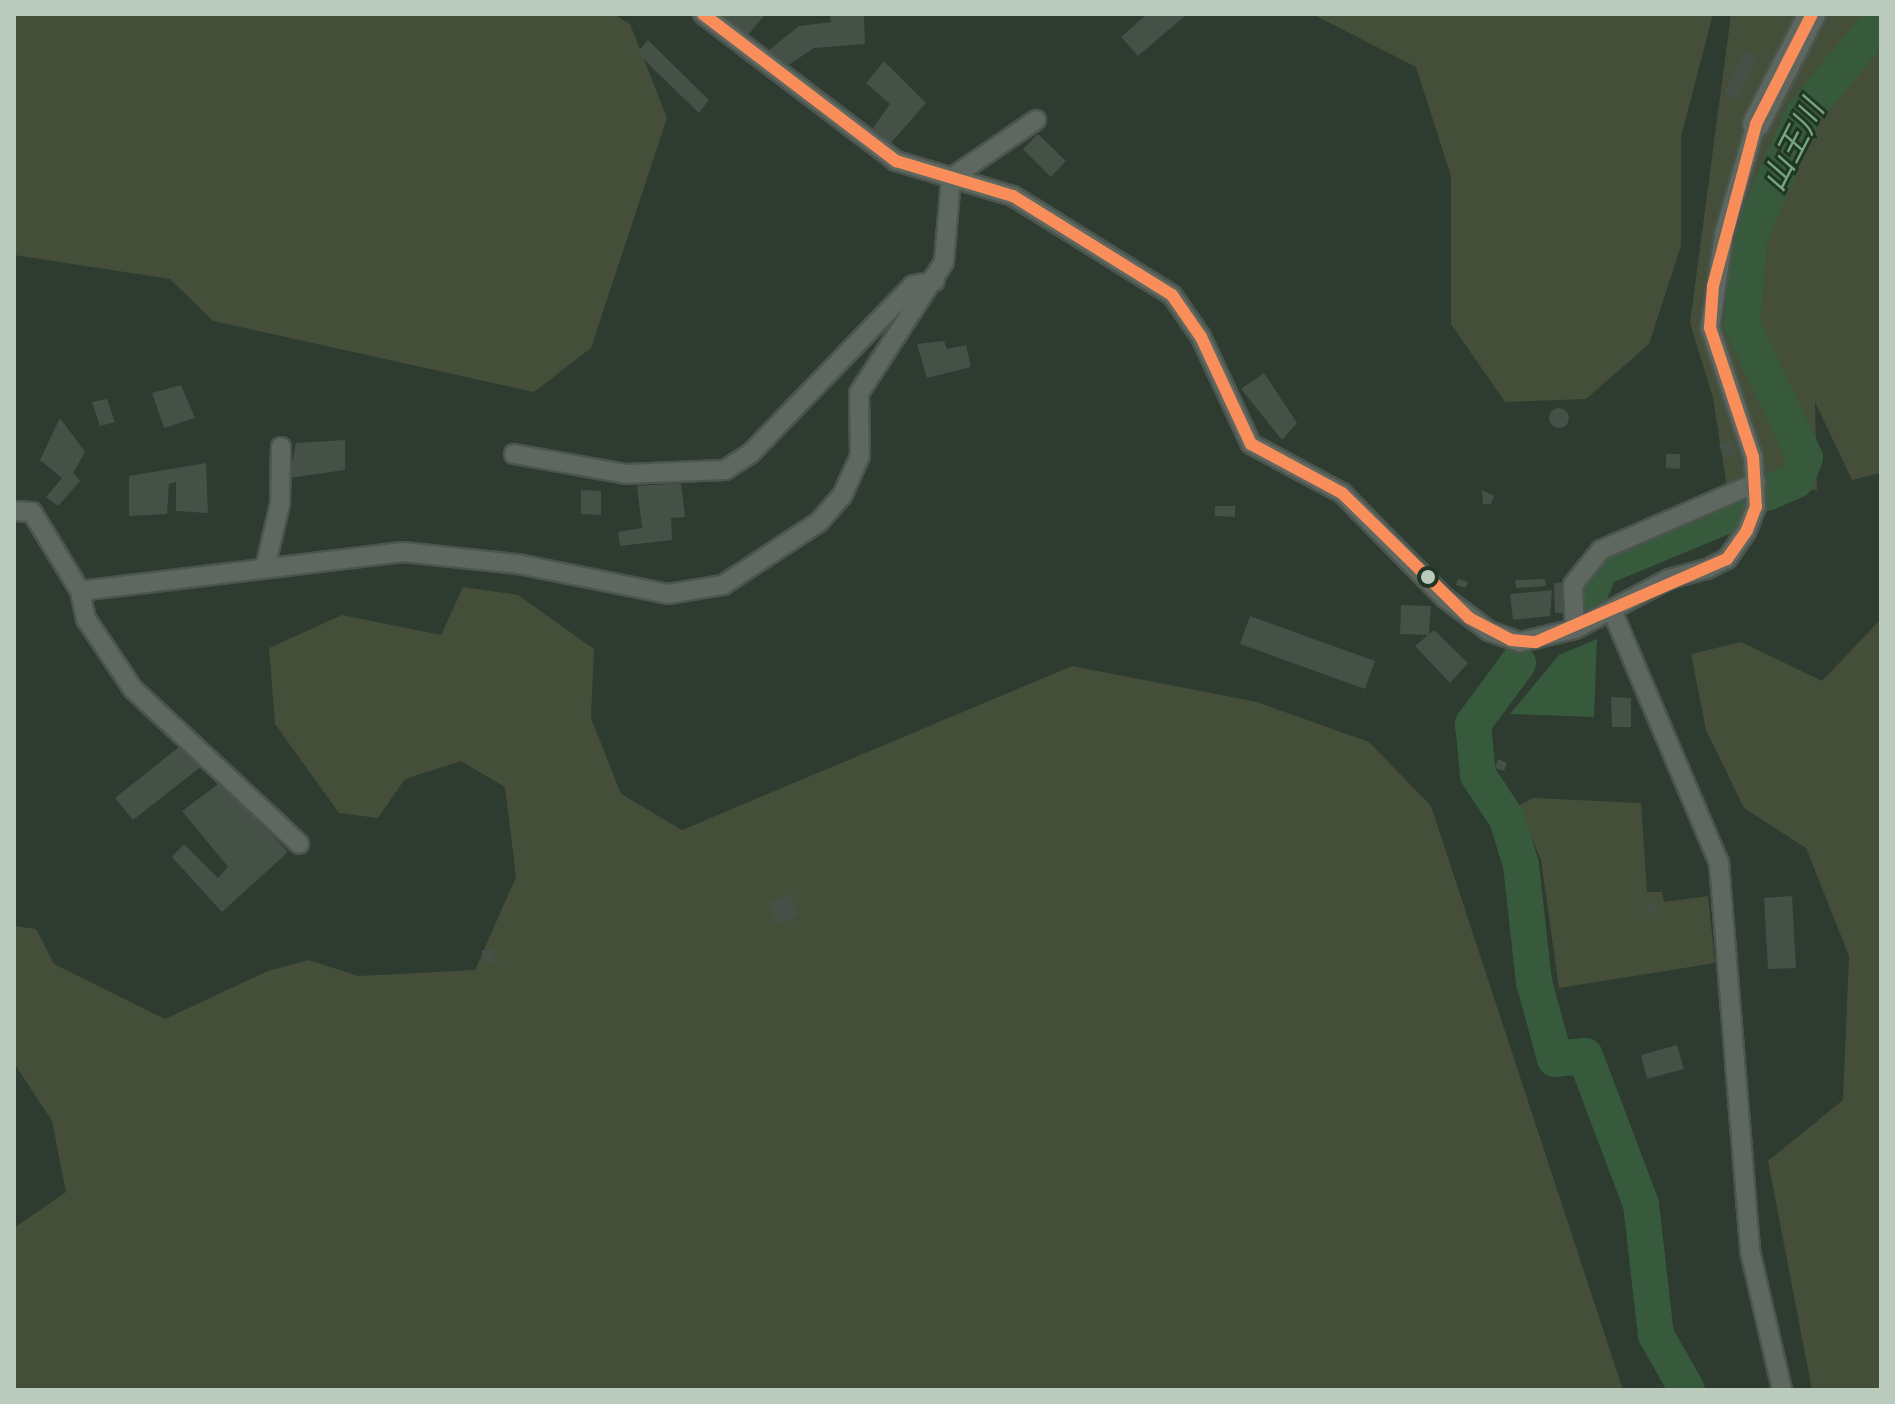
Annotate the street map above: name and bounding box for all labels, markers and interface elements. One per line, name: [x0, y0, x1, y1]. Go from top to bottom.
water label: 山王川: [1755, 95, 1833, 197]
unlabelled marker: [1420, 569, 1436, 585]

